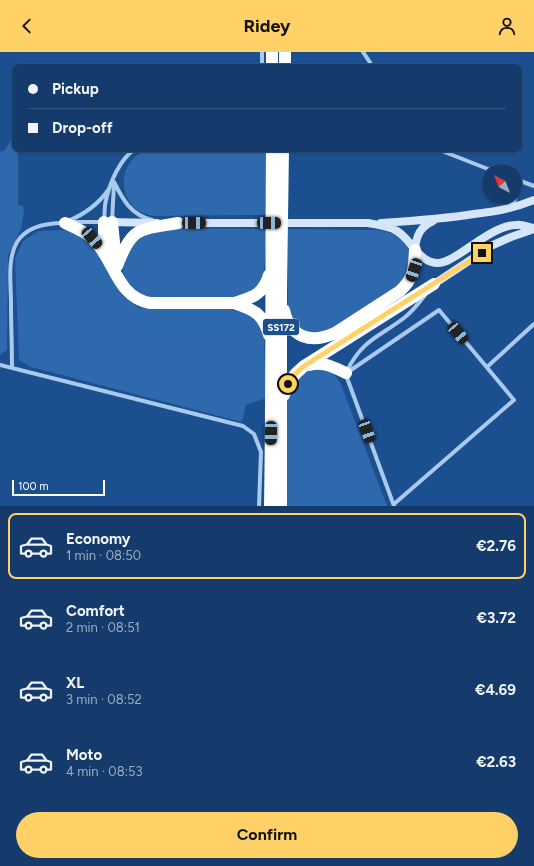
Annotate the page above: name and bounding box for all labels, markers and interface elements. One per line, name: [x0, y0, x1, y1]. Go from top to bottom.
icon: back: [16, 15, 38, 37]
text: Ridey: [244, 15, 290, 37]
icon: person: [496, 15, 518, 37]
text: Pickup: [52, 80, 99, 98]
text: Drop-off: [52, 119, 113, 137]
north arrow: [482, 164, 522, 204]
map controls: [482, 164, 522, 204]
car: [182, 217, 206, 229]
car: [257, 217, 281, 229]
car: [80, 225, 104, 251]
route end: [473, 244, 491, 262]
car: [404, 257, 424, 283]
road number: SS172: [263, 319, 299, 335]
car: [446, 320, 470, 346]
route start: [279, 375, 297, 393]
car: [357, 418, 377, 444]
car: [265, 421, 277, 445]
scale bar: [12, 478, 105, 497]
text: 100 m: [18, 480, 49, 493]
icon: car: [18, 528, 54, 564]
text: Economy: [66, 530, 131, 548]
text: €2.76: [476, 537, 516, 555]
text: 1 min · 08:50: [66, 548, 141, 563]
icon: car: [18, 600, 54, 636]
text: Comfort: [66, 602, 125, 620]
text: €3.72: [476, 609, 516, 627]
text: 2 min · 08:51: [66, 620, 140, 635]
icon: car: [18, 672, 54, 708]
text: XL: [66, 674, 84, 692]
text: €4.69: [475, 681, 516, 699]
text: 3 min · 08:52: [66, 692, 142, 707]
icon: car: [18, 744, 54, 780]
text: Moto: [66, 746, 102, 764]
text: €2.63: [476, 753, 516, 771]
text: 4 min · 08:53: [66, 764, 143, 779]
button: Confirm: [16, 812, 518, 858]

